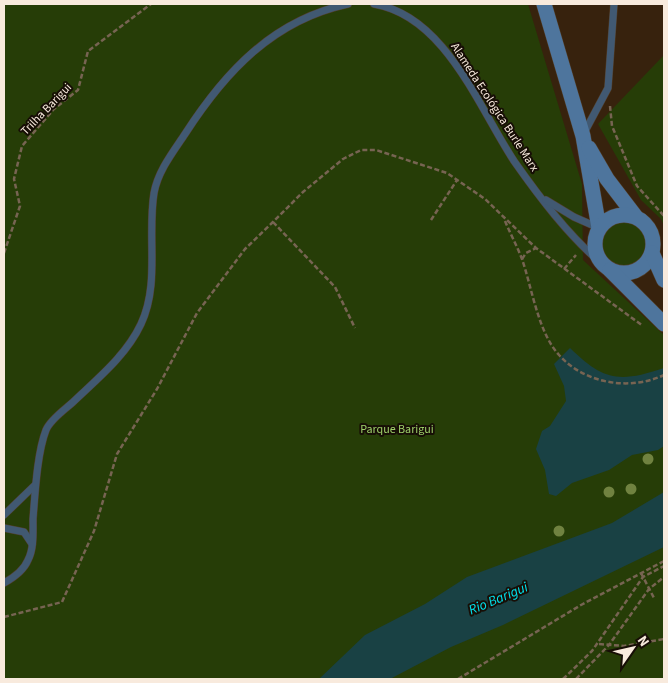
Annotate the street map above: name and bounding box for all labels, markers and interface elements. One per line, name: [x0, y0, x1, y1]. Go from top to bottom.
street label: Alameda Ecológica Burle Marx: [447, 40, 543, 175]
street label: Trilha Barigui: [17, 79, 76, 139]
park label: Parque Barigui: [360, 421, 434, 438]
water label: Rio Barigui: [466, 577, 532, 620]
north arrow: [608, 623, 658, 673]
text: N: [632, 632, 654, 651]

